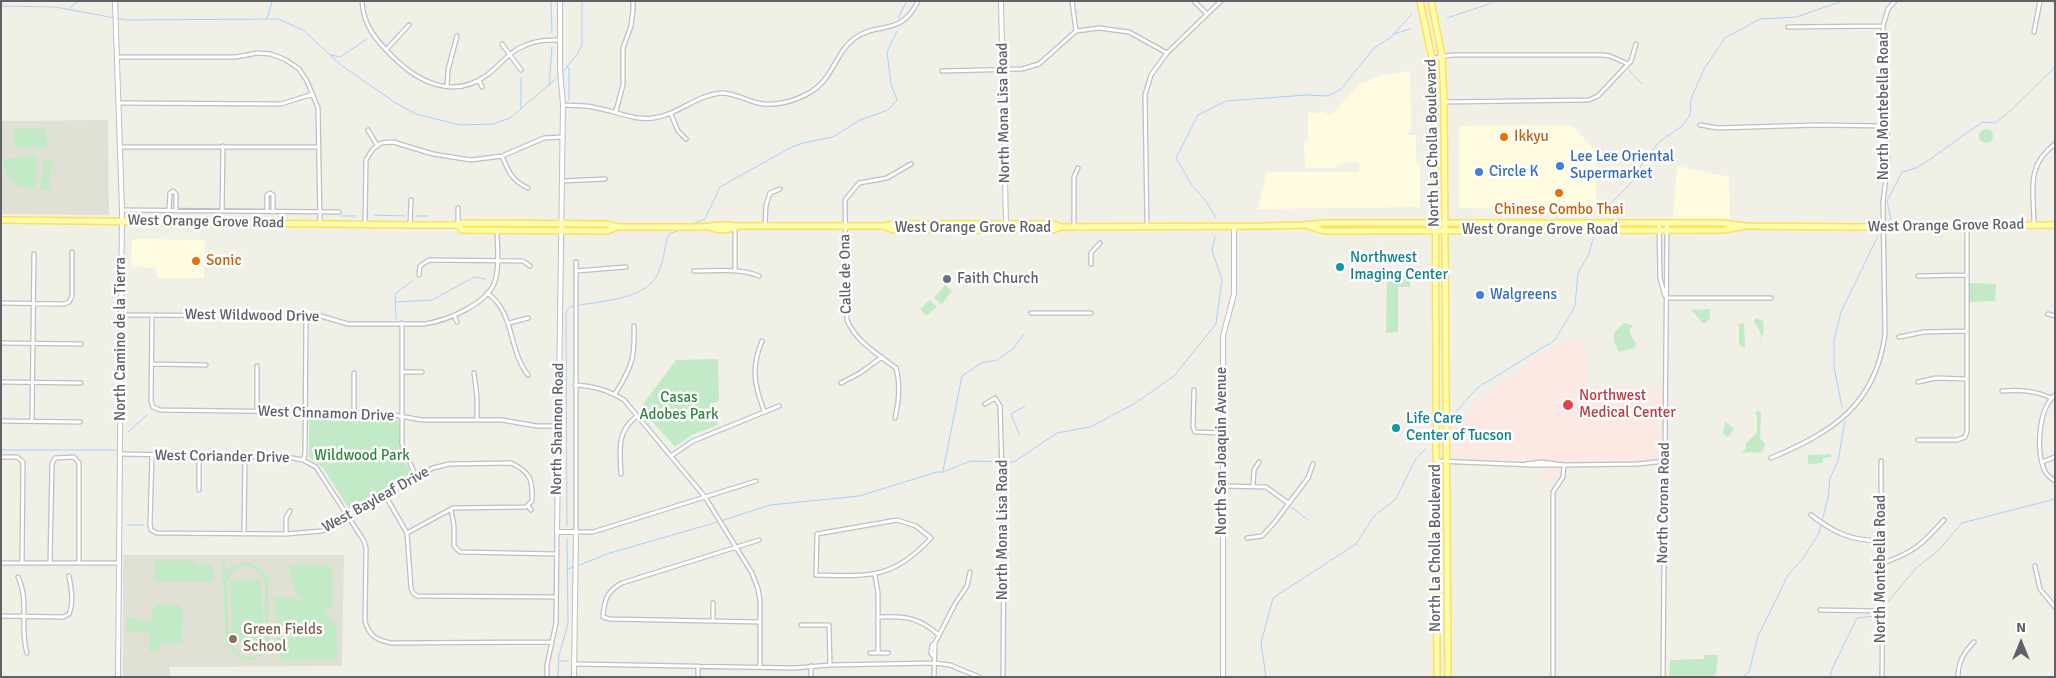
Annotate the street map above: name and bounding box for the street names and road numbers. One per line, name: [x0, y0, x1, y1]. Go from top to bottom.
street label: North Montebella Road: [1875, 32, 1893, 180]
street label: North Mona Lisa Road: [994, 42, 1014, 184]
street label: North La Cholla Boulevard: [1423, 59, 1443, 227]
street label: West Orange Grove Road: [128, 212, 284, 232]
street label: West Orange Grove Road: [1868, 216, 2024, 236]
street label: West Orange Grove Road: [895, 219, 1051, 237]
street label: West Orange Grove Road: [1462, 221, 1618, 239]
street label: Calle de Ona: [836, 234, 856, 314]
street label: North Camino de la Tierra: [112, 257, 130, 421]
street label: West Wildwood Drive: [184, 306, 320, 326]
street label: North Shannon Road: [548, 363, 568, 495]
street label: North San Joaquin Avenue: [1213, 367, 1231, 535]
street label: West Cinnamon Drive: [257, 403, 395, 425]
street label: North Corona Road: [1654, 442, 1674, 564]
street label: West Coriander Drive: [154, 447, 290, 467]
street label: North Mona Lisa Road: [994, 460, 1012, 600]
street label: West Bayleaf Drive: [319, 463, 433, 537]
street label: North La Cholla Boulevard: [1427, 464, 1445, 632]
street label: North Montebella Road: [1872, 495, 1890, 643]

